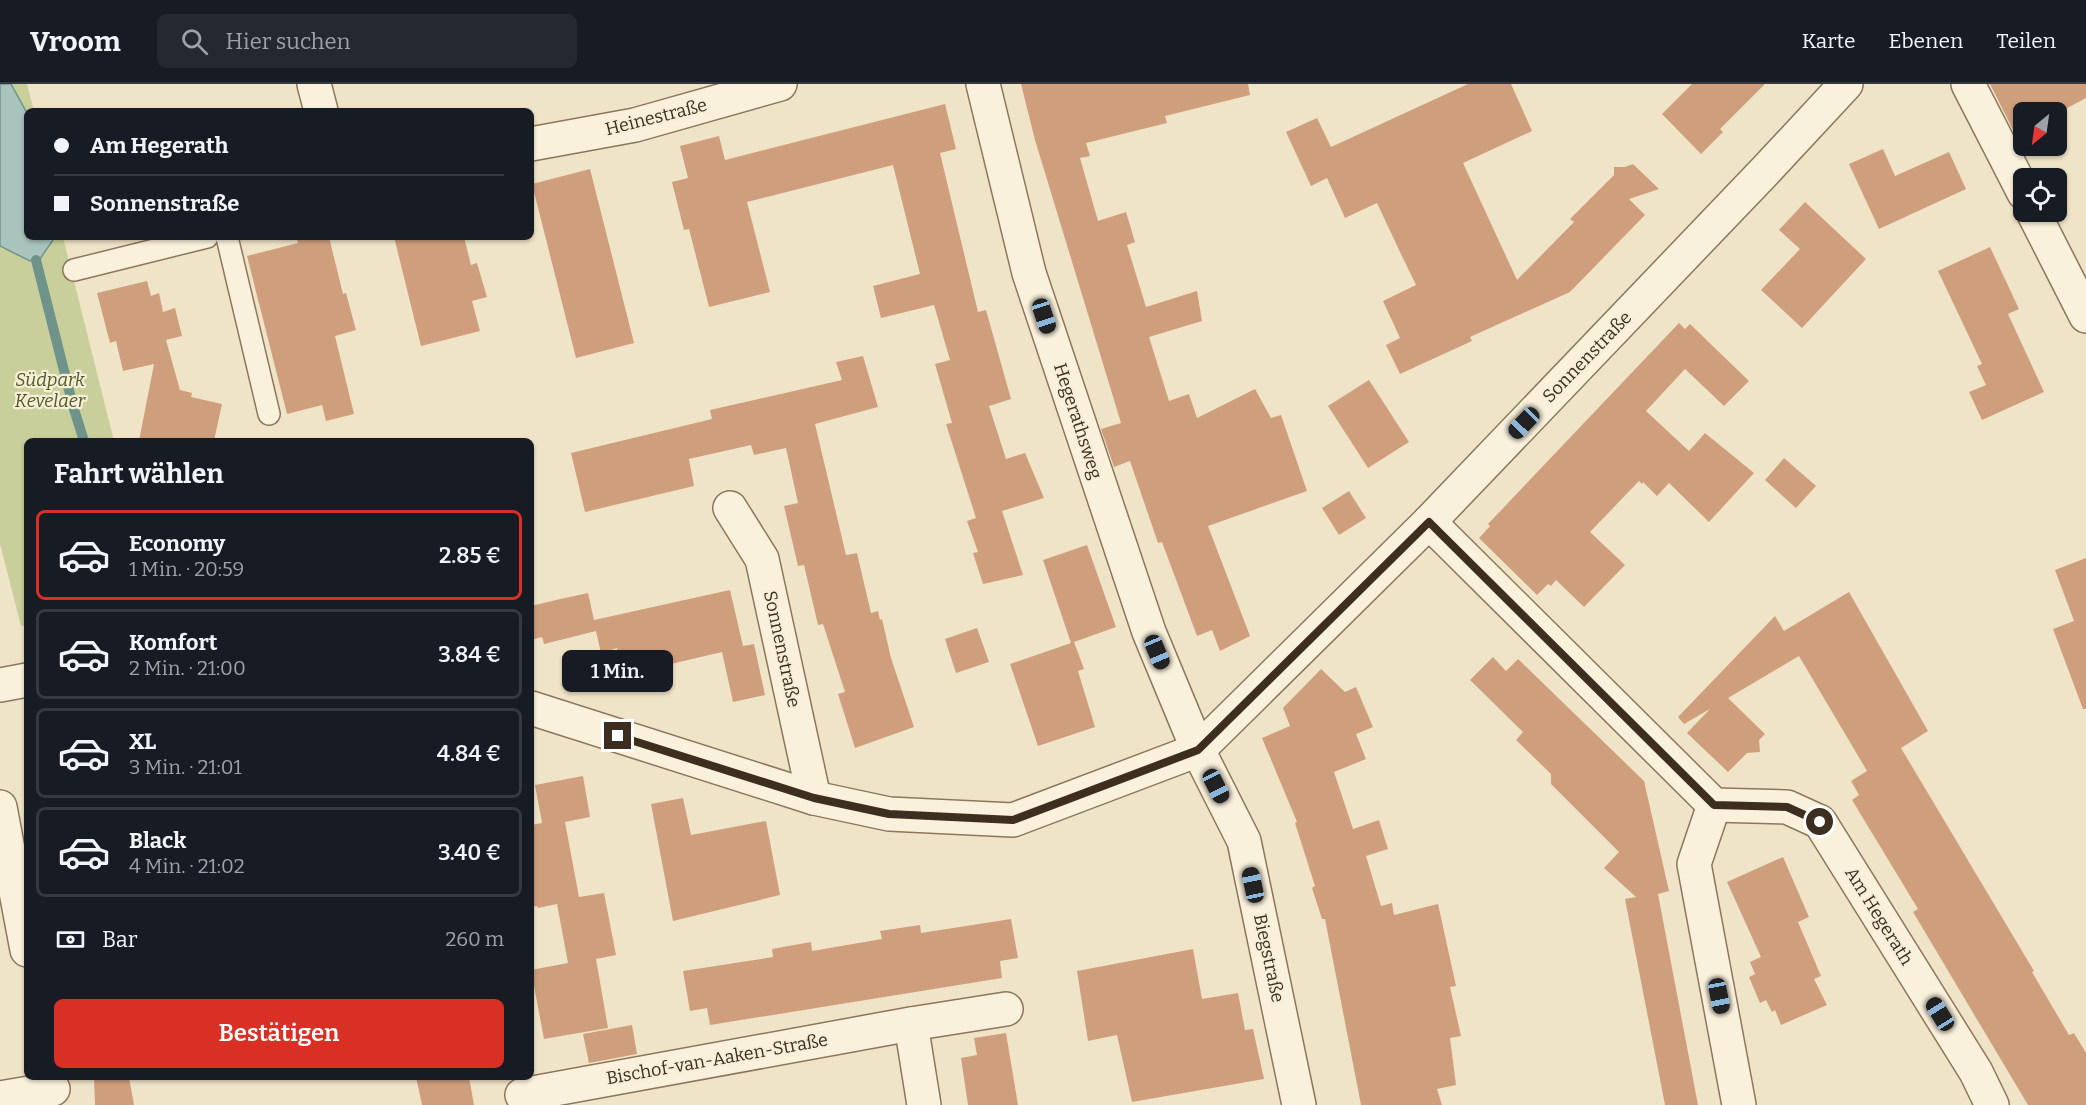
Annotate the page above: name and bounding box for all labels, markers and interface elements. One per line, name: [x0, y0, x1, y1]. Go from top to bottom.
search box: [157, 14, 577, 68]
text: Vroom: [30, 25, 121, 58]
icon: search: [178, 25, 211, 58]
text: Hier suchen: [226, 28, 351, 55]
text: Karte: [1802, 28, 1855, 54]
text: Ebenen: [1888, 28, 1963, 54]
text: Teilen: [1996, 28, 2056, 54]
street label: Heinestraße: [603, 94, 709, 140]
north arrow: [2013, 102, 2067, 156]
map controls: [2013, 102, 2067, 222]
text: Am Hegerath: [90, 132, 229, 159]
button: locate: [2013, 168, 2067, 222]
text: Sonnenstraße: [90, 190, 239, 217]
car: [1030, 296, 1058, 336]
street label: Sonnenstraße: [1538, 307, 1636, 407]
street label: Hegerathsweg: [1049, 360, 1107, 482]
park label: Südpark Kevelaer: [15, 369, 86, 412]
car: [1505, 404, 1543, 442]
text: Fahrt wählen: [54, 458, 224, 490]
icon: car: [57, 528, 111, 582]
text: Economy: [129, 530, 225, 557]
text: 2.85 €: [439, 542, 501, 569]
text: 1 Min. · 20:59: [129, 557, 244, 581]
street label: Sonnenstraße: [759, 589, 805, 709]
icon: car: [57, 627, 111, 681]
text: Komfort: [129, 629, 218, 656]
car: [1142, 632, 1172, 672]
text: 3.84 €: [438, 641, 501, 668]
callout: 1 Min.: [562, 649, 674, 691]
text: 2 Min. · 21:00: [129, 656, 246, 680]
text: 1 Min.: [591, 659, 644, 683]
route end: [604, 722, 631, 749]
icon: car: [57, 726, 111, 780]
text: XL: [129, 728, 156, 755]
text: 4.84 €: [437, 740, 501, 767]
text: 3 Min. · 21:01: [129, 755, 242, 779]
car: [1200, 766, 1232, 806]
route start: [1806, 808, 1833, 835]
icon: car: [57, 825, 111, 879]
text: Black: [129, 827, 186, 854]
text: 3.40 €: [438, 839, 501, 866]
text: 4 Min. · 21:02: [129, 854, 245, 878]
street label: Am Hegerath: [1840, 863, 1918, 969]
car: [1240, 866, 1266, 904]
street label: Biegstraße: [1249, 912, 1289, 1004]
icon: cash: [54, 923, 87, 956]
text: Bar: [102, 926, 137, 953]
text: 260 m: [445, 927, 504, 951]
car: [1707, 977, 1731, 1015]
car: [1923, 994, 1957, 1034]
button: Bestätigen: [54, 999, 504, 1068]
street label: Bischof-van-Aaken-Straße: [604, 1029, 830, 1089]

